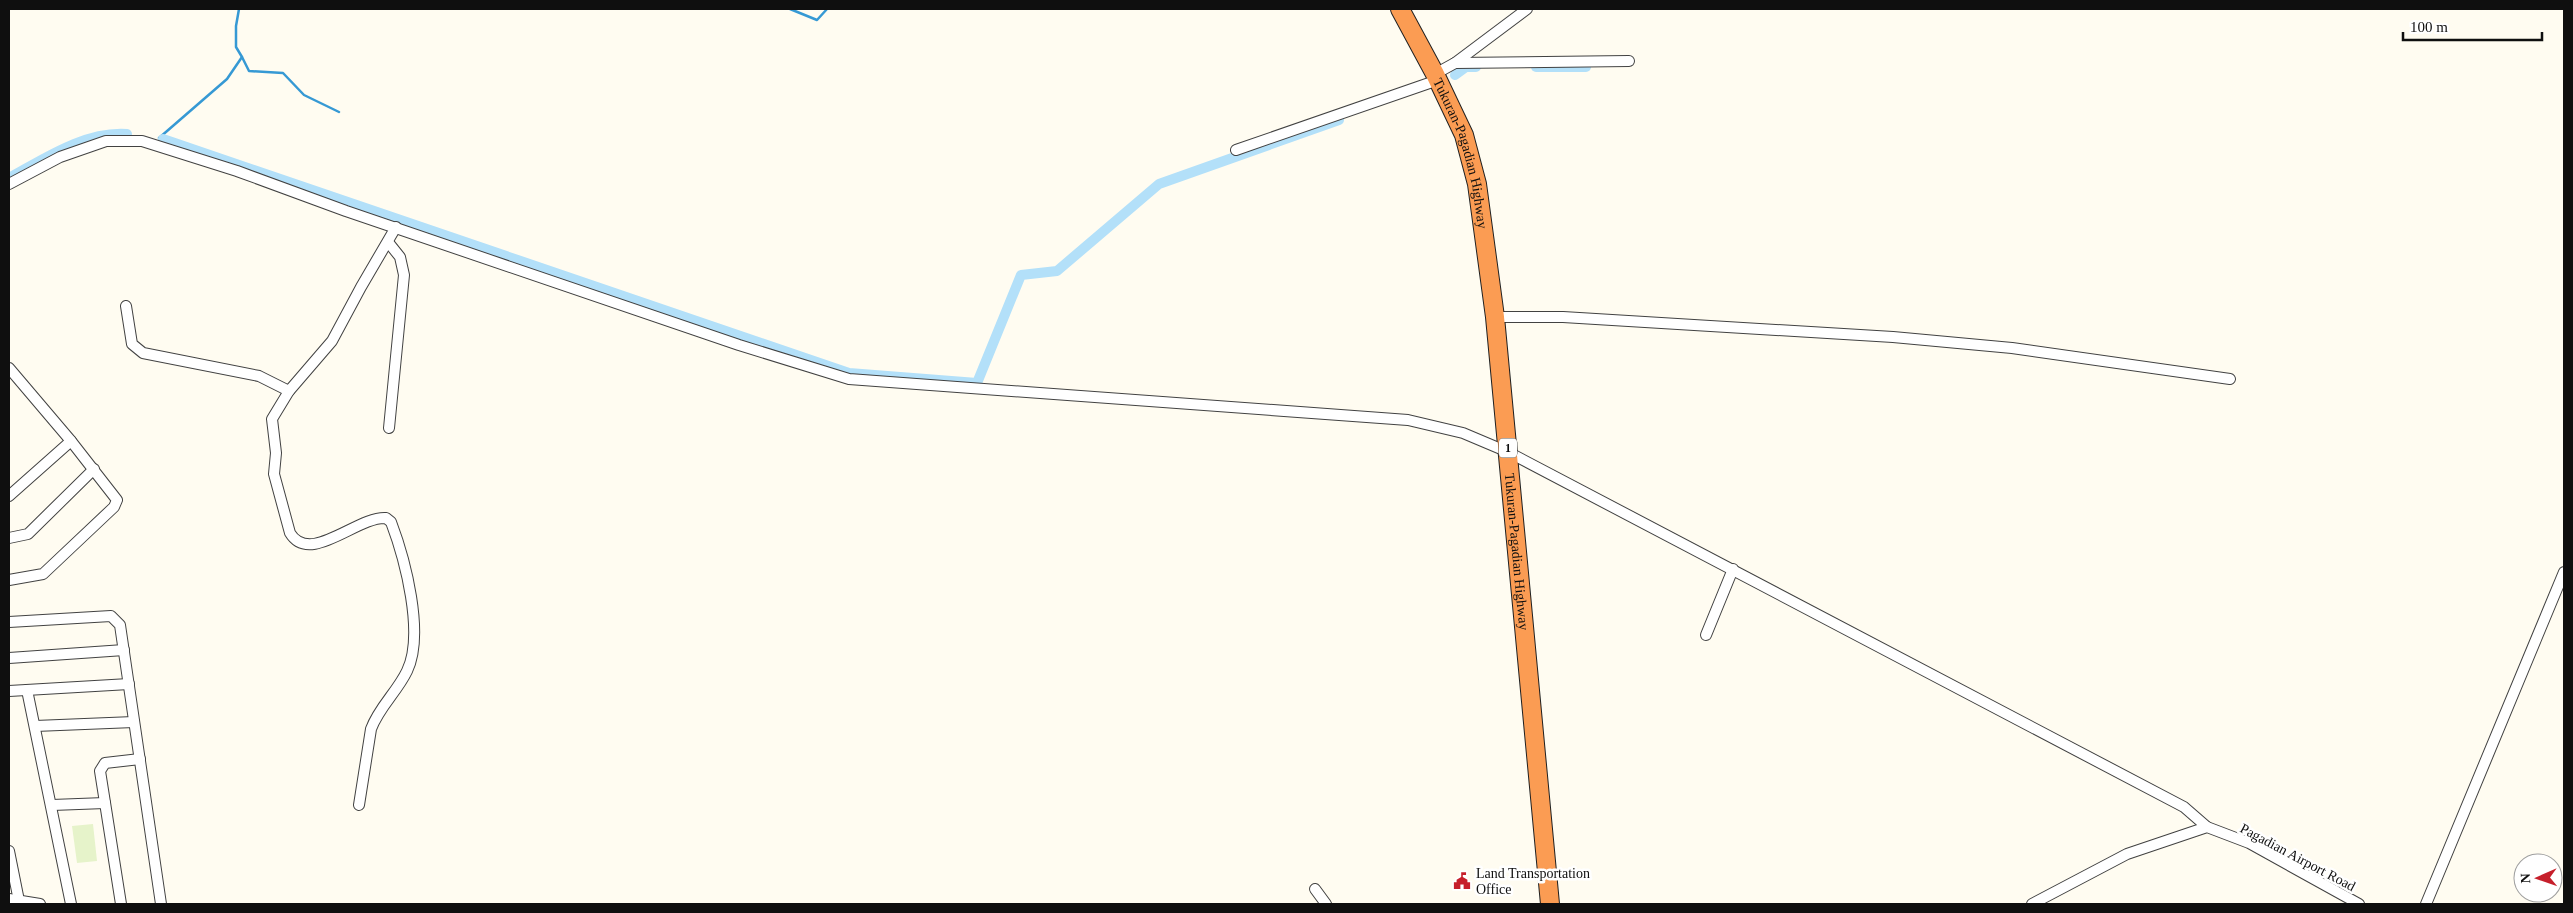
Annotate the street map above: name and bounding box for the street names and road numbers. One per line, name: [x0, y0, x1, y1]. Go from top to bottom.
street label: Tukuran-Pagadian Highway: [1430, 76, 1490, 230]
road number: 1: [1499, 438, 1517, 458]
street label: Tukuran-Pagadian Highway: [1502, 472, 1531, 631]
street label: Pagadian Airport Road: [2238, 821, 2358, 894]

